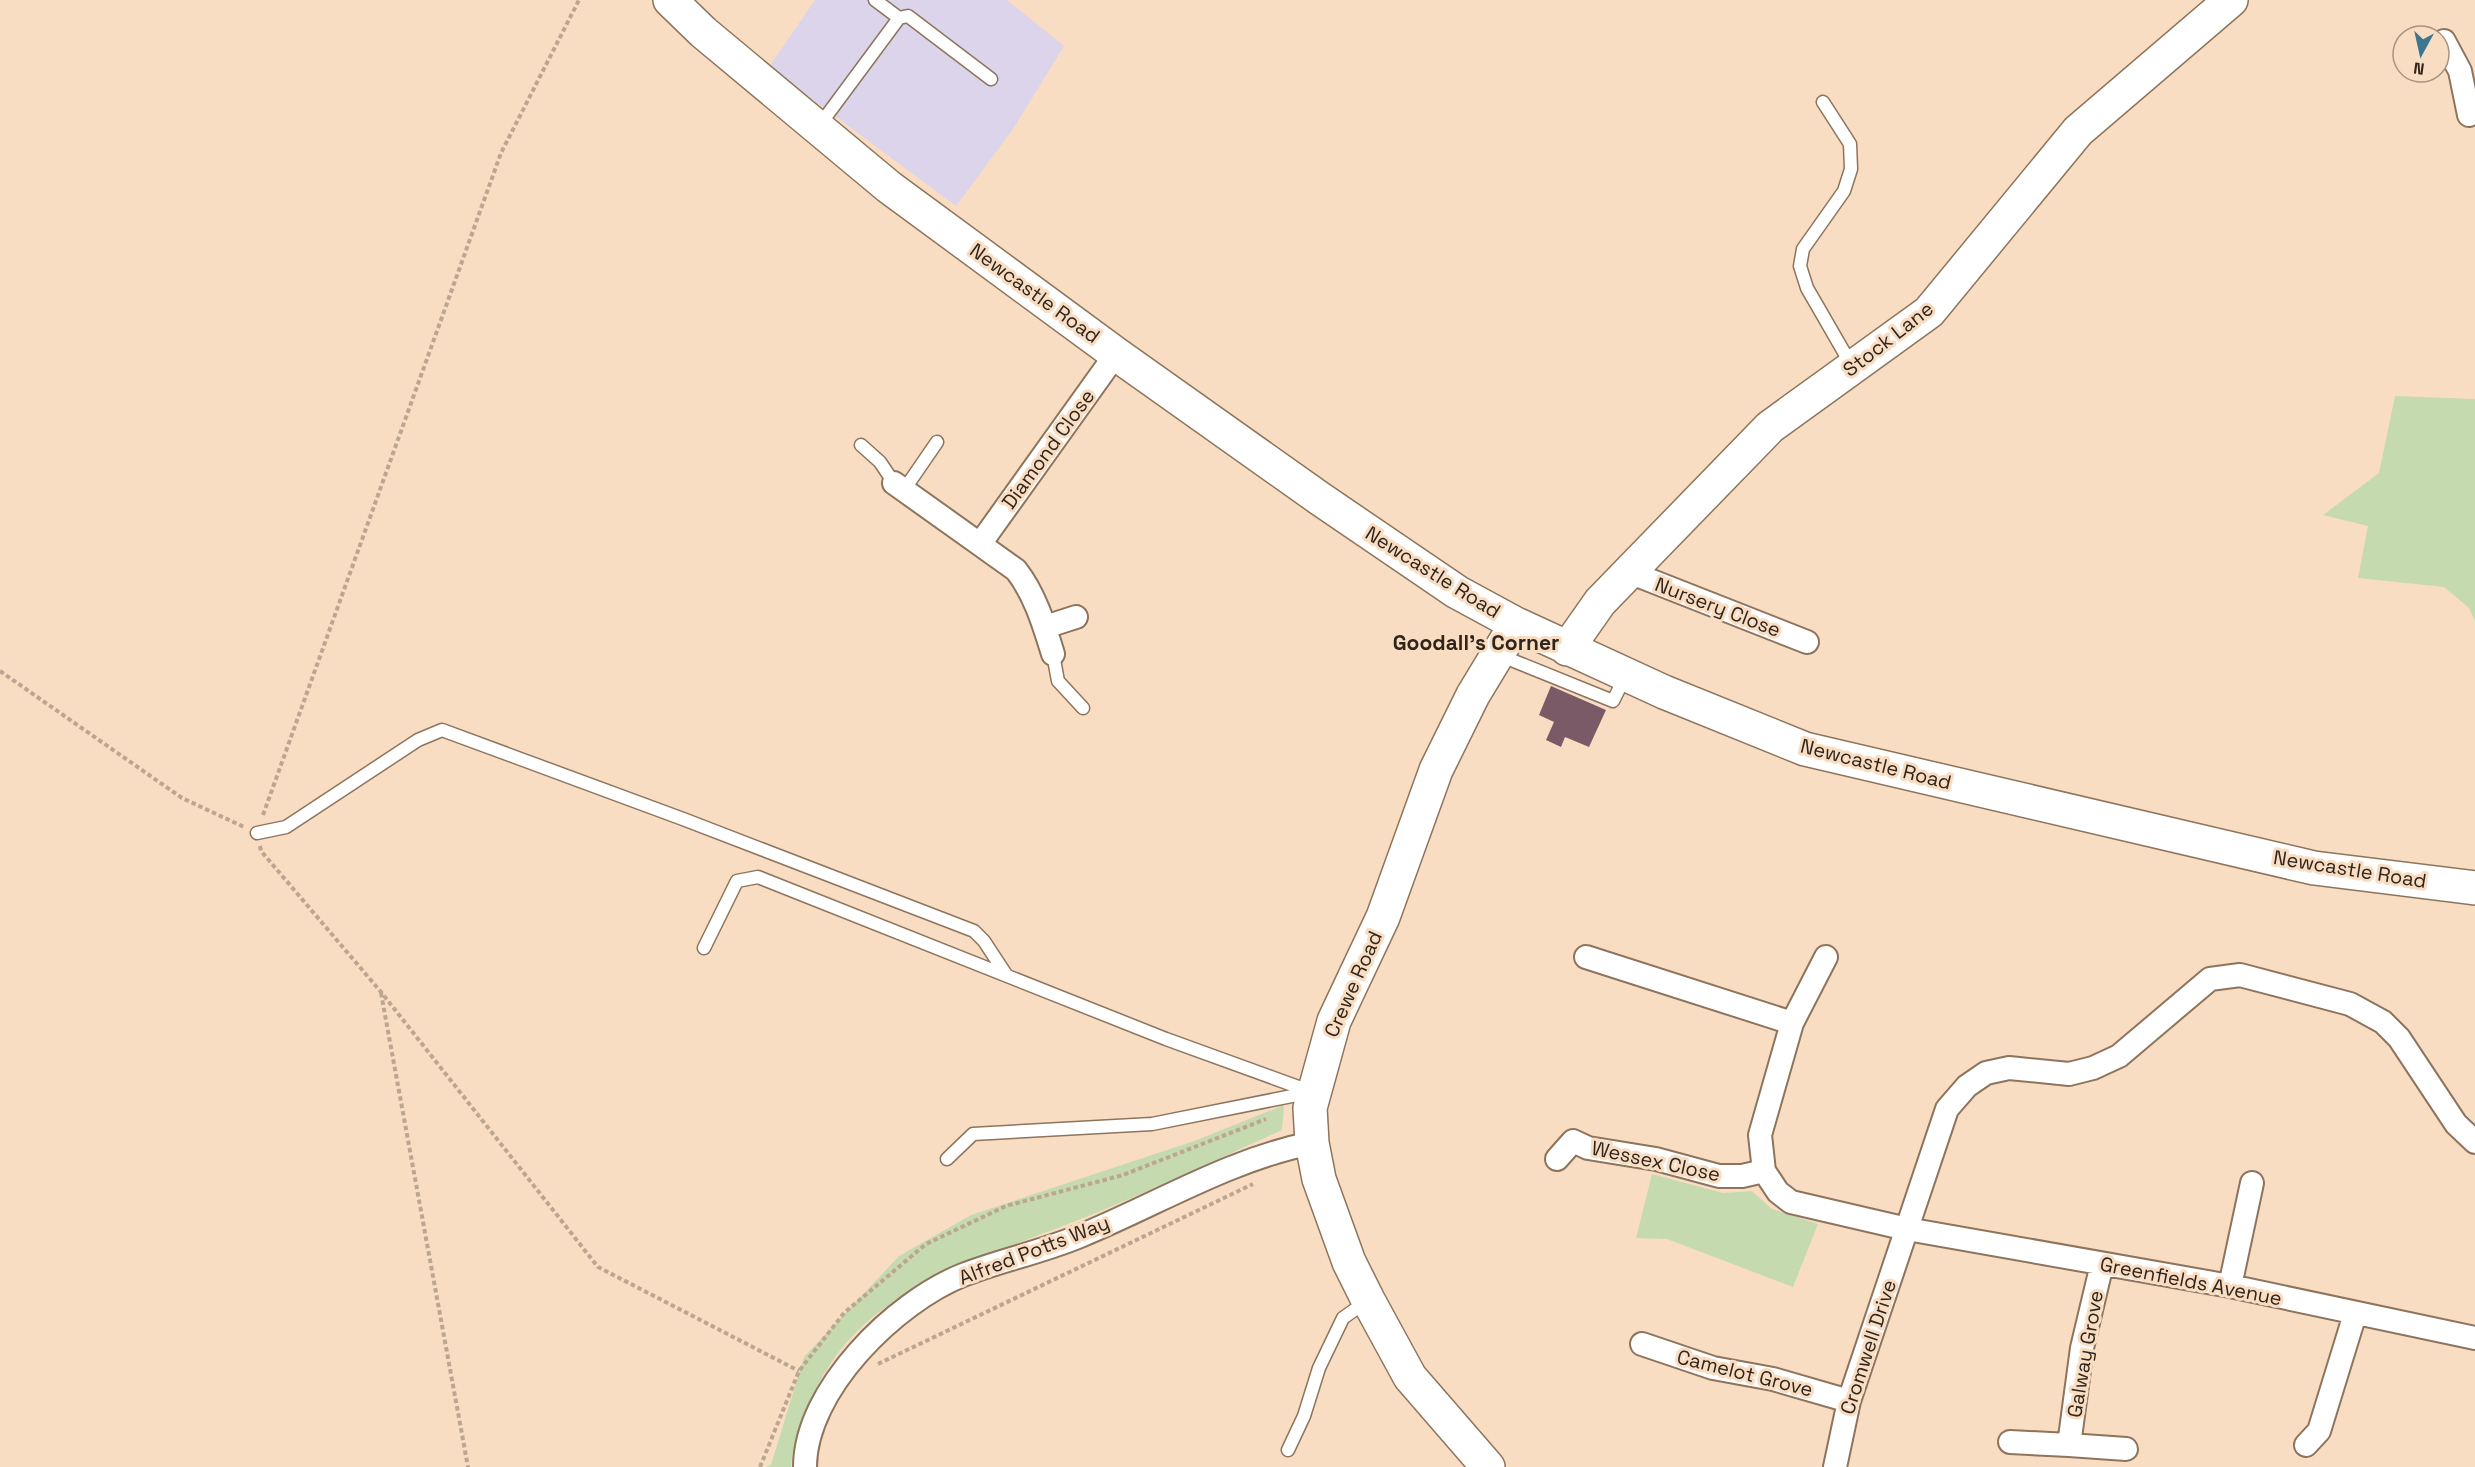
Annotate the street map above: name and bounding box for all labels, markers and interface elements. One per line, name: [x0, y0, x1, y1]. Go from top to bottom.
north arrow: [2391, 24, 2451, 84]
text: N: [2412, 57, 2426, 80]
street label: Newcastle Road: [965, 237, 1105, 349]
street label: Stock Lane: [1838, 296, 1938, 382]
street label: Diamond Close: [996, 384, 1100, 514]
street label: Newcastle Road: [1361, 520, 1505, 624]
street label: Nursery Close: [1651, 571, 1785, 643]
district label: Goodall's Corner: [1393, 629, 1559, 656]
street label: Newcastle Road: [1798, 733, 1954, 795]
street label: Newcastle Road: [2272, 844, 2428, 894]
street label: Crewe Road: [1318, 927, 1388, 1041]
street label: Wessex Close: [1589, 1135, 1723, 1187]
street label: Alfred Potts Way: [955, 1209, 1113, 1291]
street label: Greenfields Avenue: [2098, 1251, 2284, 1311]
street label: Cromwell Drive: [1834, 1276, 1902, 1418]
street label: Galway Grove: [2061, 1288, 2109, 1420]
street label: Camelot Grove: [1674, 1344, 1816, 1402]

